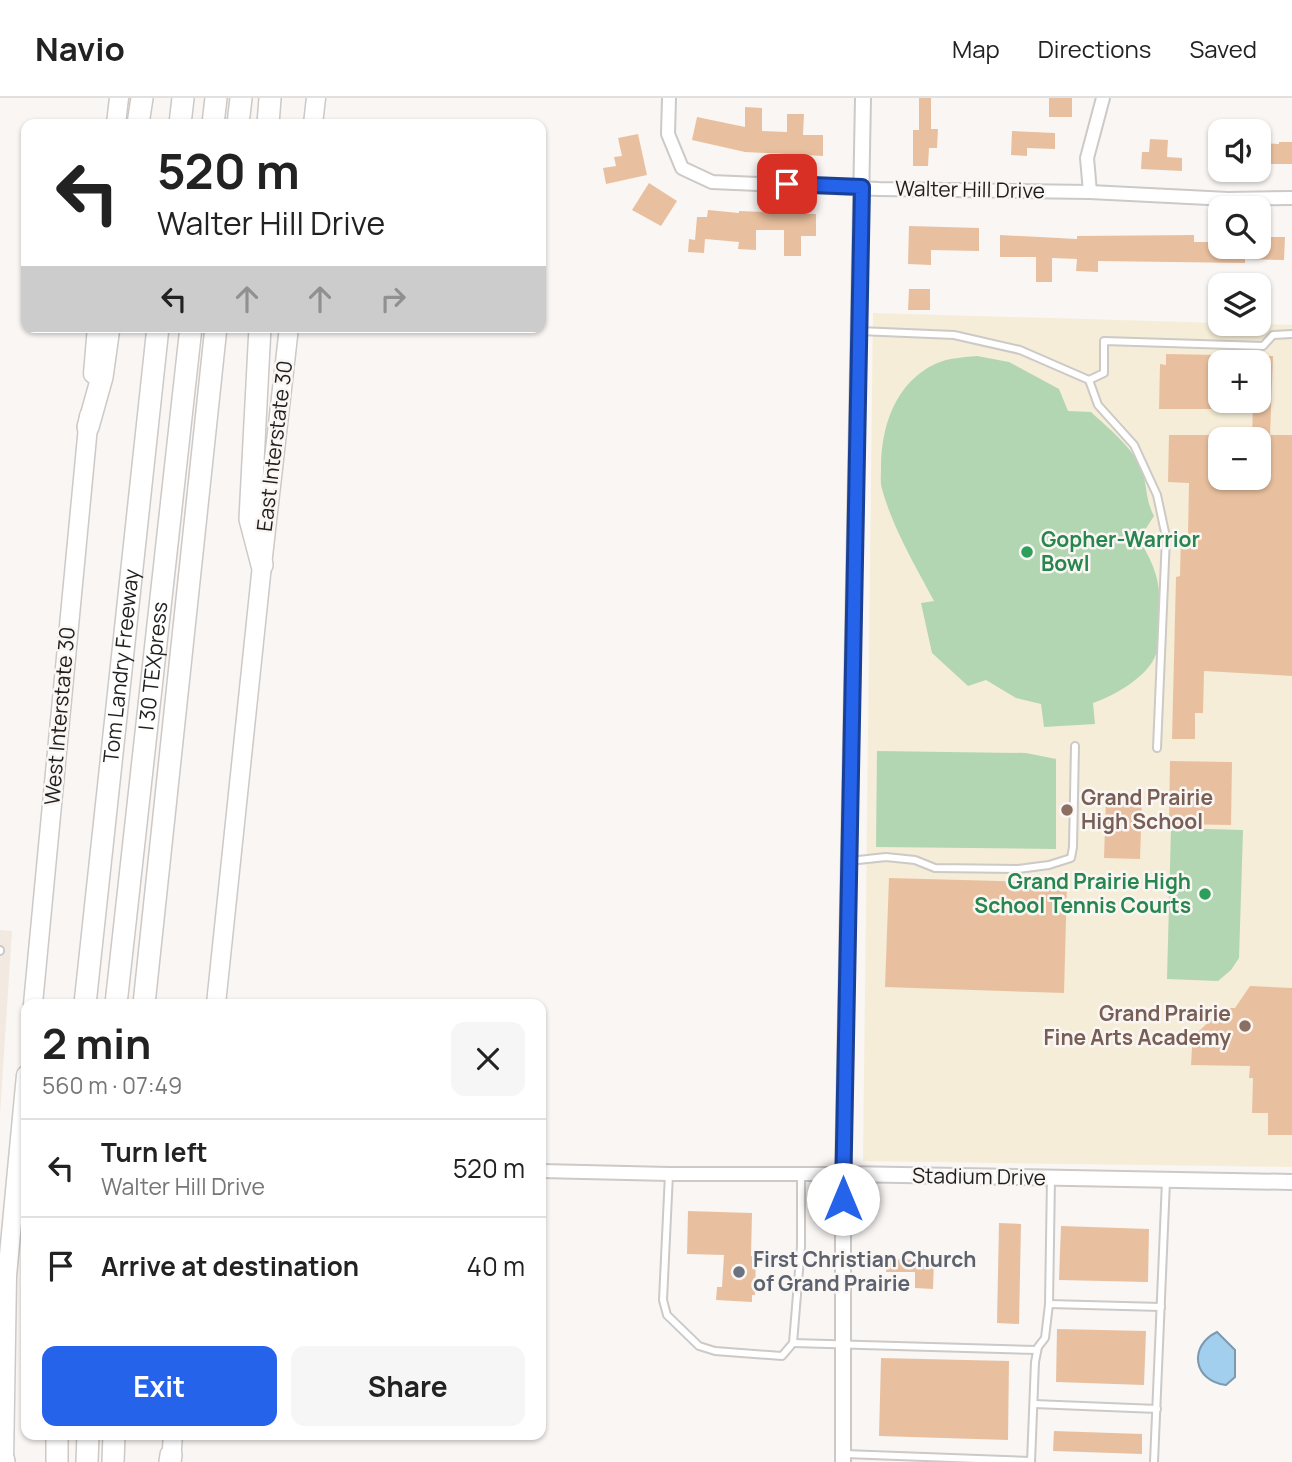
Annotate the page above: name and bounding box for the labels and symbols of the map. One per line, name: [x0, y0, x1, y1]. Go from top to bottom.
pin: [757, 154, 817, 214]
street label: Walter Hill Drive: [895, 174, 1045, 204]
street label: East Interstate 30: [250, 359, 298, 533]
place label: Gopher-Warrior Bowl: [1041, 525, 1200, 577]
marker: Gopher-Warrior Bowl: [1019, 544, 1035, 560]
street label: Tom Landry Freeway: [96, 567, 145, 764]
street label: I 30 TEXpress: [131, 600, 173, 732]
street label: West Interstate 30: [37, 625, 81, 806]
place label: Grand Prairie High School: [1081, 783, 1213, 835]
marker: Grand Prairie High School: [1059, 802, 1075, 818]
place label: Grand Prairie High School Tennis Courts: [974, 867, 1191, 919]
marker: Grand Prairie High School Tennis Courts: [1197, 886, 1213, 902]
place label: Grand Prairie Fine Arts Academy: [1044, 999, 1231, 1051]
marker: Grand Prairie Fine Arts Academy: [1237, 1018, 1253, 1034]
street label: Stadium Drive: [912, 1161, 1046, 1191]
position arrow: [806, 1162, 880, 1236]
place label: First Christian Church of Grand Prairie: [753, 1245, 976, 1297]
marker: First Christian Church of Grand Prairie: [731, 1264, 747, 1280]

